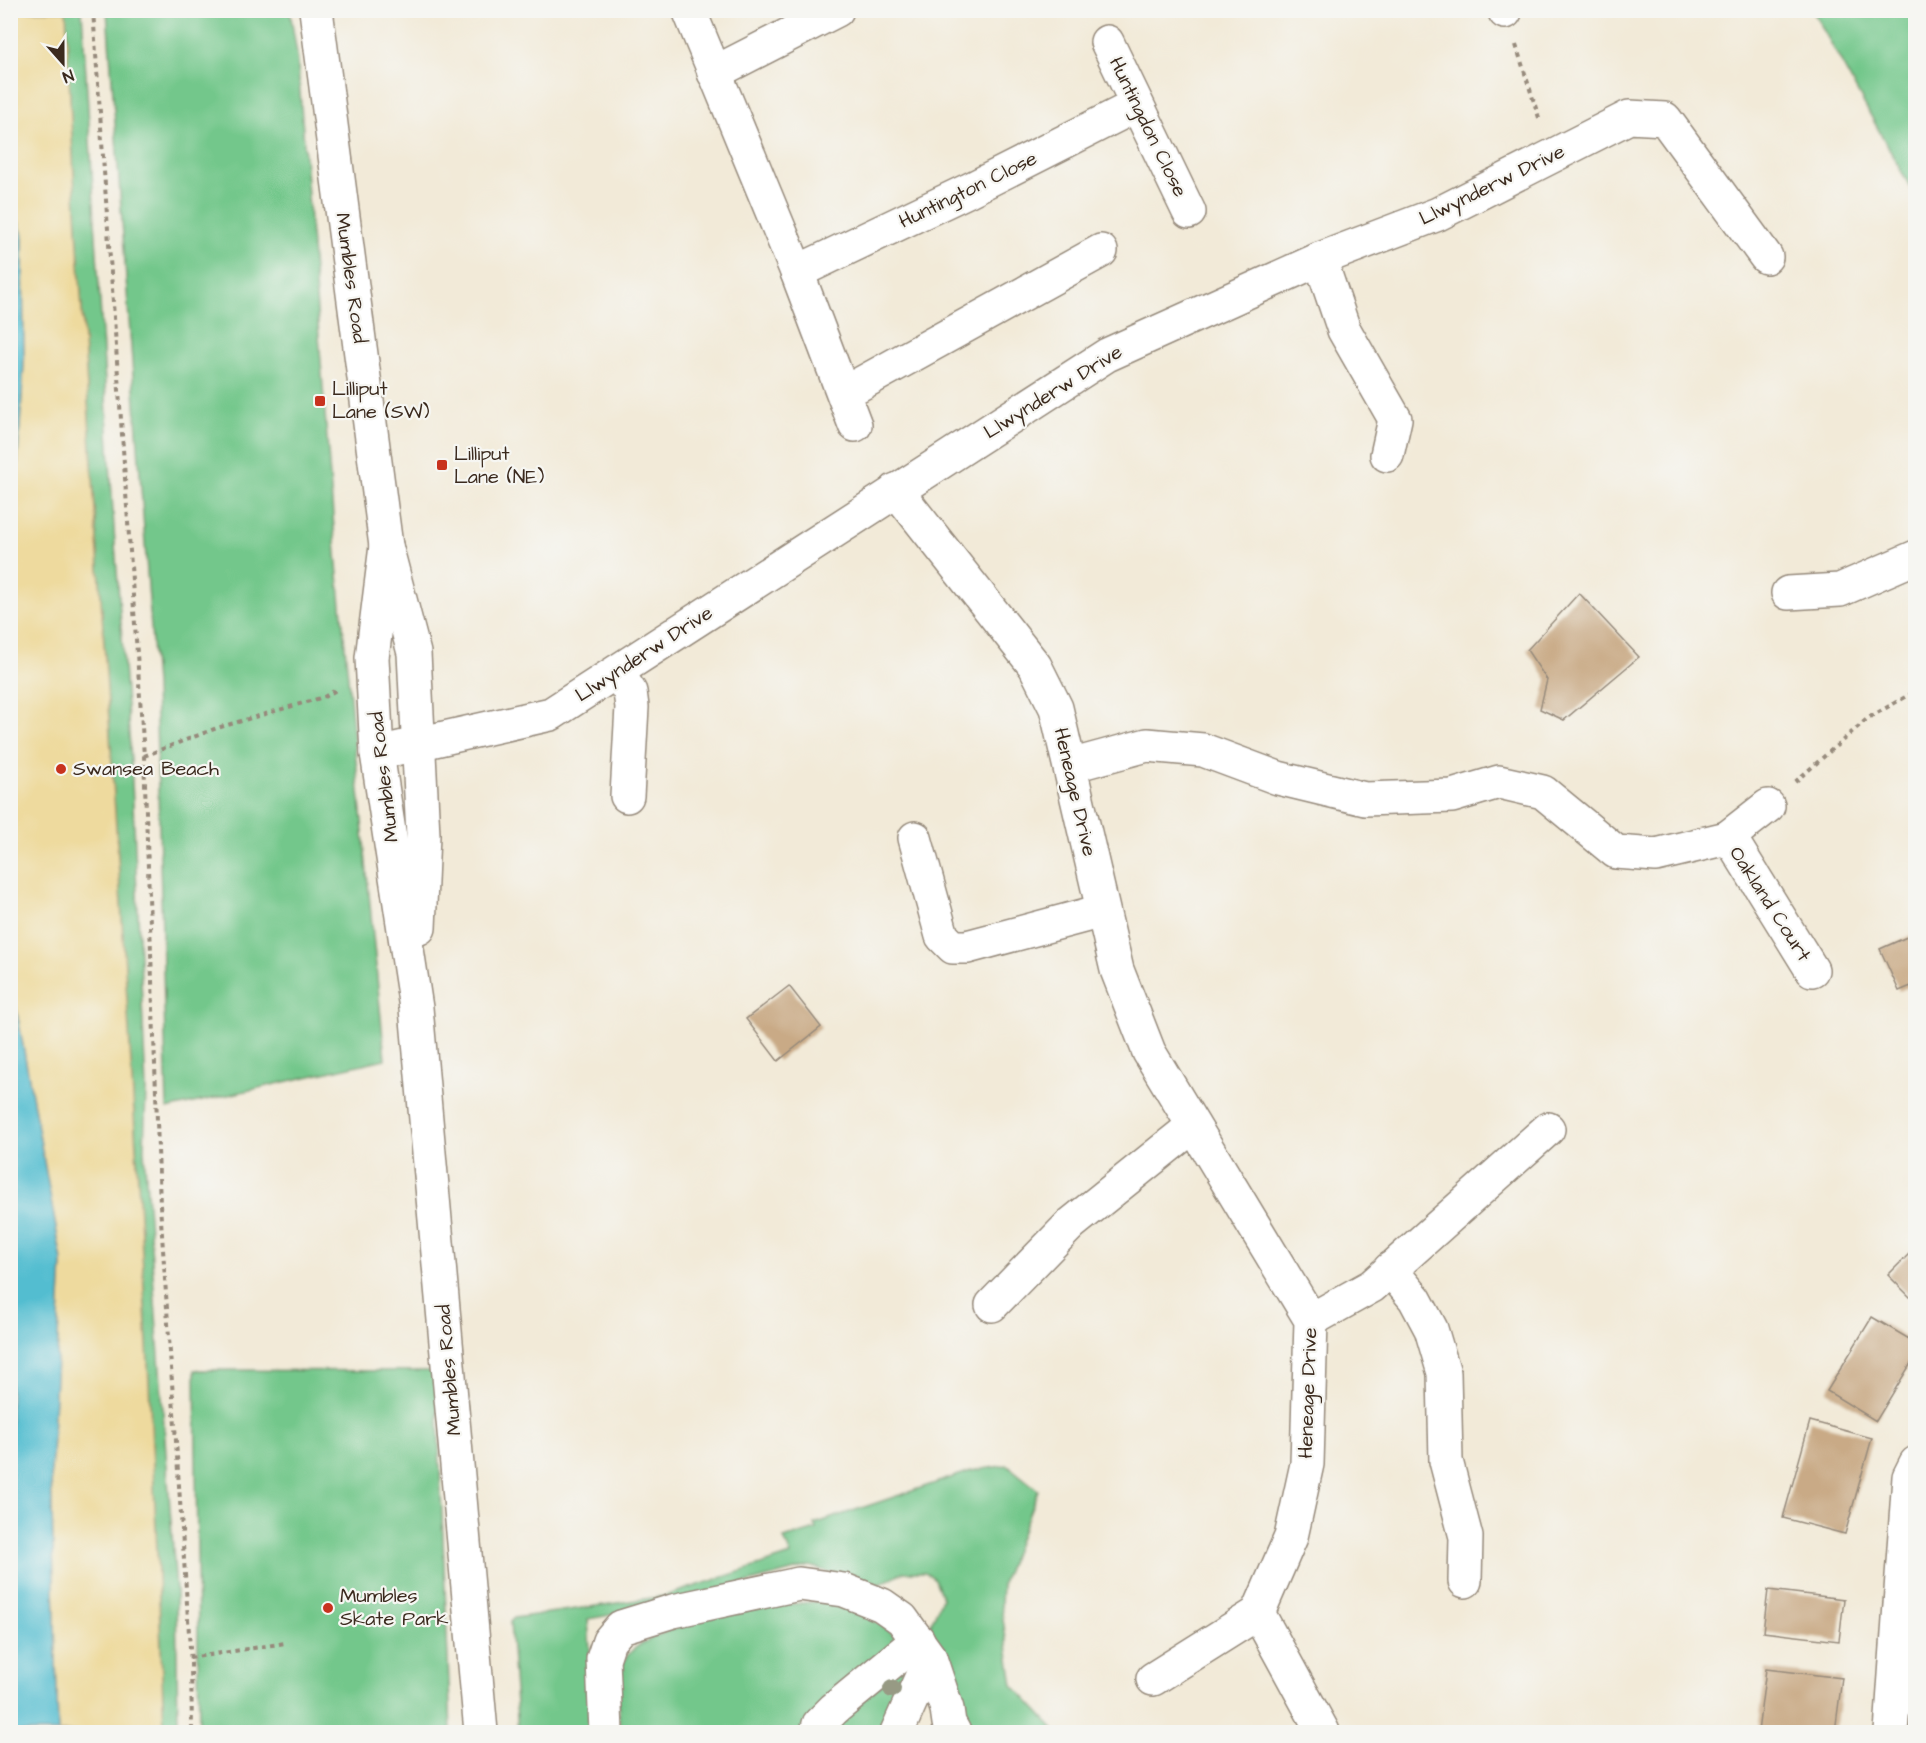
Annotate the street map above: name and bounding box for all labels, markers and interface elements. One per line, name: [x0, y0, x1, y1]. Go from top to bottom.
north arrow: [33, 33, 93, 93]
street label: Huntingdon Close: [1101, 52, 1194, 202]
text: N: [59, 64, 77, 88]
street label: Llwynderw Drive: [1415, 138, 1570, 233]
street label: Huntington Close: [894, 144, 1042, 236]
street label: Mumbles Road: [328, 211, 374, 345]
street label: Llwynderw Drive: [978, 338, 1128, 447]
place label: Lilliput Lane (SW): [332, 375, 430, 426]
marker: Lilliput Lane (SW): [313, 394, 327, 408]
place label: Lilliput Lane (NE): [454, 440, 544, 491]
marker: Lilliput Lane (NE): [435, 458, 449, 472]
street label: Llwynderw Drive: [570, 599, 719, 710]
street label: Mumbles Road: [362, 710, 406, 844]
street label: Heneage Drive: [1046, 725, 1103, 860]
place label: Swansea Beach: [73, 755, 219, 783]
marker: Swansea Beach: [54, 762, 68, 776]
street label: Oakland Court: [1722, 841, 1818, 967]
street label: Mumbles Road: [429, 1303, 469, 1437]
street label: Heneage Drive: [1292, 1327, 1325, 1459]
place label: Mumbles Skate Park: [340, 1582, 448, 1633]
marker: Mumbles Skate Park: [321, 1601, 335, 1615]

